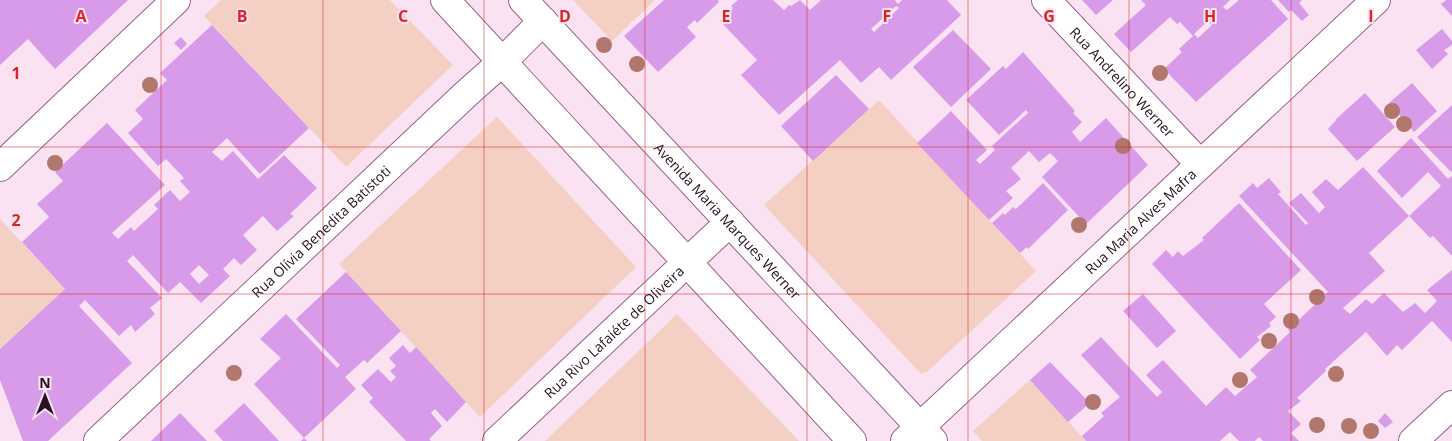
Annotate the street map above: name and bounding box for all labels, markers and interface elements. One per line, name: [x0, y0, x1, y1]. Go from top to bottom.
text: A: [75, 5, 87, 27]
text: B: [237, 5, 247, 27]
text: C: [398, 5, 408, 27]
text: D: [559, 5, 571, 27]
text: E: [722, 5, 731, 27]
text: F: [883, 5, 891, 27]
text: G: [1043, 5, 1055, 27]
text: H: [1204, 5, 1216, 27]
text: I: [1368, 5, 1374, 27]
street label: Rua Andrelino Werner: [1066, 22, 1179, 141]
text: 1: [11, 62, 21, 84]
street label: Avenida Maria Marques Werner: [650, 138, 806, 303]
street label: Rua Olívia Benedita Batistoti: [247, 161, 394, 301]
street label: Rua Maria Alves Mafra: [1080, 164, 1200, 278]
text: 2: [11, 209, 21, 231]
street label: Rua Rivo Lafaiéte de Oliveira: [540, 261, 688, 402]
north arrow: [20, 371, 70, 421]
text: N: [39, 373, 51, 392]

